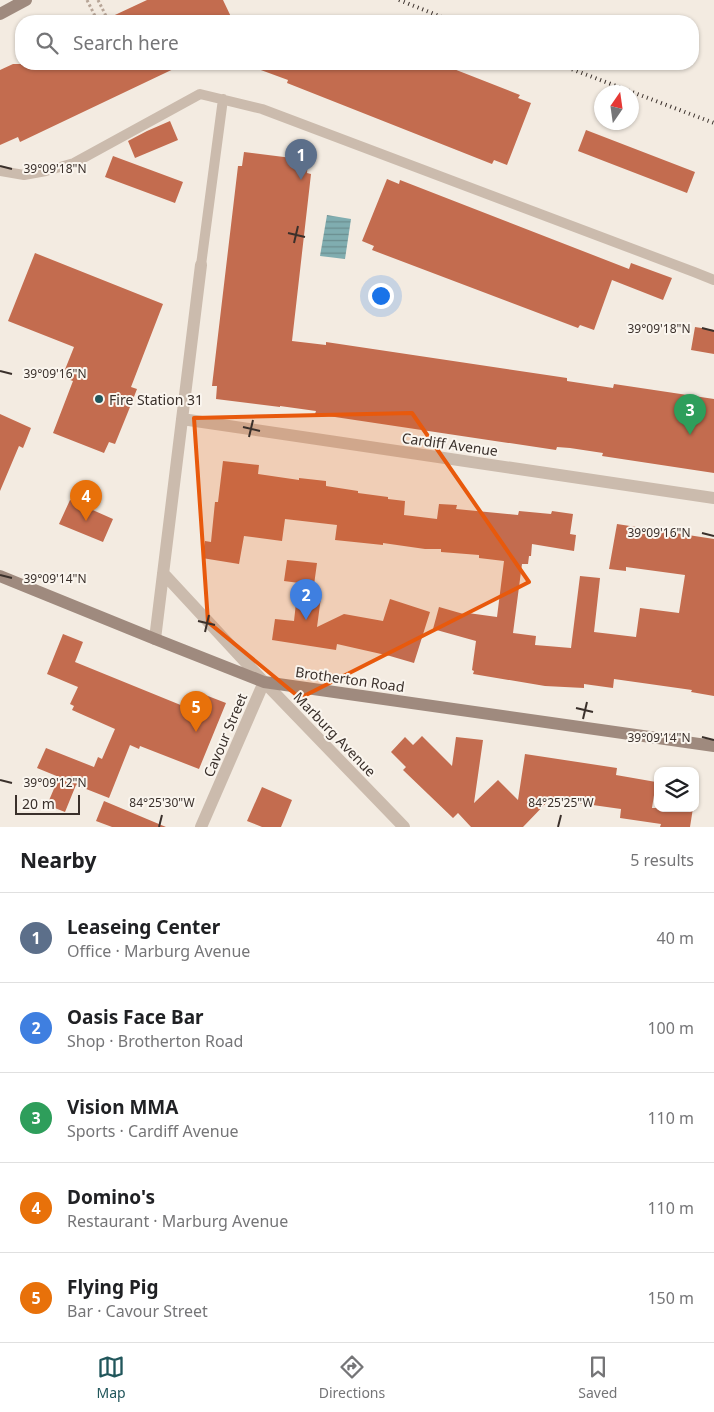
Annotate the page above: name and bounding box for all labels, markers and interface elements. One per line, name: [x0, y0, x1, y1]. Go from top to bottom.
search box: [15, 15, 699, 70]
icon: search: [33, 29, 61, 57]
text: Search here: [73, 30, 179, 56]
north arrow: [594, 85, 639, 130]
pin: 1: [285, 139, 317, 180]
text: 39°09'18"N: [23, 160, 87, 177]
your location: [368, 283, 394, 309]
text: 39°09'18"N: [627, 320, 691, 337]
text: 39°09'16"N: [23, 365, 87, 382]
place label: Fire Station 31: [109, 390, 203, 409]
marker: Fire Station 31: [93, 393, 105, 405]
pin: 3: [674, 394, 706, 435]
street label: Cardiff Avenue: [401, 428, 499, 460]
pin: 4: [70, 480, 102, 521]
text: 39°09'16"N: [627, 524, 691, 541]
text: 39°09'14"N: [23, 570, 87, 587]
pin: 2: [290, 579, 322, 620]
street label: Brotherton Road: [294, 662, 406, 696]
street label: Marburg Avenue: [290, 688, 380, 780]
street label: Cavour Street: [199, 690, 251, 780]
pin: 5: [180, 691, 212, 732]
text: 39°09'14"N: [627, 729, 691, 746]
map controls: [654, 767, 699, 812]
button: layers: [654, 767, 699, 812]
text: 39°09'12"N: [23, 774, 87, 791]
scale bar: [15, 792, 80, 815]
text: 20 m: [22, 794, 55, 813]
text: 84°25'30"W: [129, 794, 195, 811]
text: 84°25'25"W: [528, 794, 594, 811]
text: Nearby: [20, 846, 96, 874]
text: 5 results: [630, 849, 694, 871]
text: Leaseing Center: [67, 914, 220, 940]
text: 1: [31, 927, 41, 949]
text: 40 m: [657, 927, 694, 949]
text: Office · Marburg Avenue: [67, 940, 250, 962]
text: Oasis Face Bar: [67, 1004, 204, 1030]
text: 2: [31, 1017, 41, 1039]
text: 100 m: [647, 1017, 694, 1039]
text: Shop · Brotherton Road: [67, 1030, 243, 1052]
text: Vision MMA: [67, 1094, 178, 1120]
text: 3: [31, 1107, 41, 1129]
text: 110 m: [647, 1107, 694, 1129]
text: Sports · Cardiff Avenue: [67, 1120, 239, 1142]
text: Domino's: [67, 1184, 155, 1210]
text: 4: [31, 1197, 41, 1219]
text: 110 m: [647, 1197, 694, 1219]
text: Restaurant · Marburg Avenue: [67, 1210, 288, 1232]
text: Flying Pig: [67, 1274, 158, 1300]
text: 5: [31, 1287, 41, 1309]
text: 150 m: [647, 1287, 694, 1309]
text: Bar · Cavour Street: [67, 1300, 208, 1322]
tab: Map: [97, 1353, 126, 1402]
tab: Directions: [319, 1353, 385, 1402]
tab: Saved: [578, 1353, 617, 1402]

